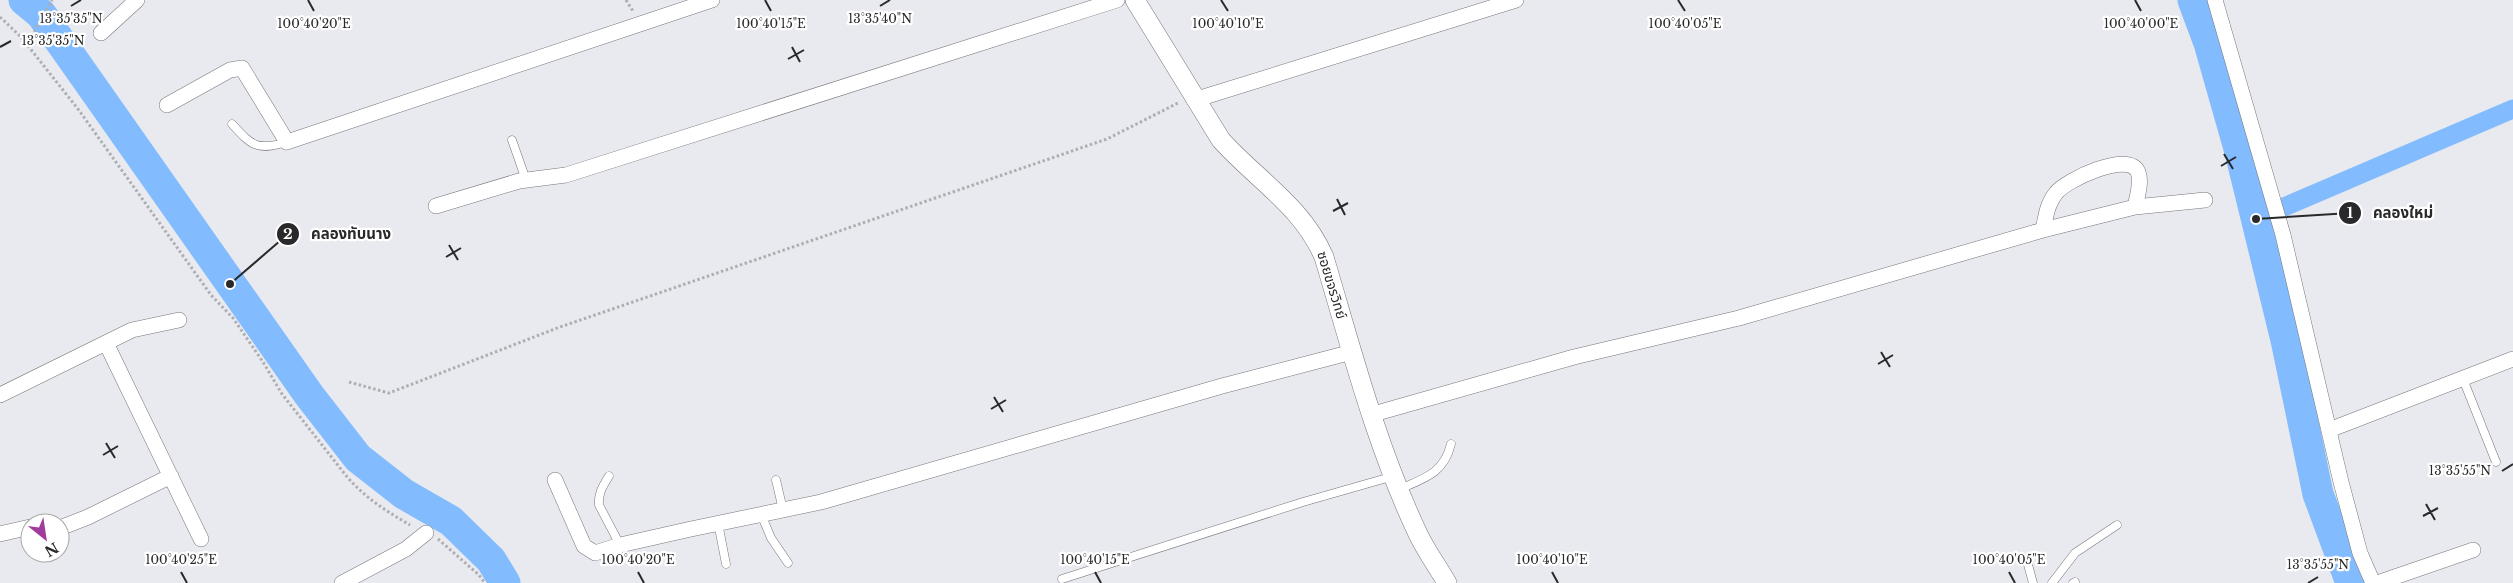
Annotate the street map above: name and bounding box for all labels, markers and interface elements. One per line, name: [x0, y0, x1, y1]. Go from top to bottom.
text: 13°35'35"N: [39, 11, 103, 26]
text: 13°35'40"N: [848, 11, 912, 26]
text: 100°40'20"E: [277, 16, 351, 31]
text: 100°40'15"E: [736, 16, 806, 31]
text: 100°40'10"E: [1192, 16, 1264, 31]
text: 100°40'05"E: [1649, 16, 1722, 31]
text: 100°40'00"E: [2104, 16, 2179, 31]
text: 13°35'35"N: [21, 33, 85, 48]
callout: คลองใหม่: [2338, 198, 2443, 228]
text: 1: [2347, 203, 2354, 222]
text: คลองใหม่: [2373, 203, 2433, 222]
callout: คลองทับนาง: [276, 219, 401, 249]
text: 2: [283, 224, 293, 243]
text: คลองทับนาง: [311, 224, 391, 243]
street label: ซอยขจรวิทย์: [1313, 249, 1351, 321]
text: 13°35'55"N: [2429, 463, 2491, 478]
north arrow: [20, 513, 70, 563]
text: N: [41, 538, 62, 560]
text: 100°40'25"E: [145, 552, 217, 567]
text: 100°40'20"E: [601, 552, 675, 567]
text: 100°40'15"E: [1060, 552, 1130, 567]
text: 100°40'10"E: [1516, 552, 1588, 567]
text: 100°40'05"E: [1973, 552, 2046, 567]
text: 13°35'55"N: [2287, 557, 2349, 572]

